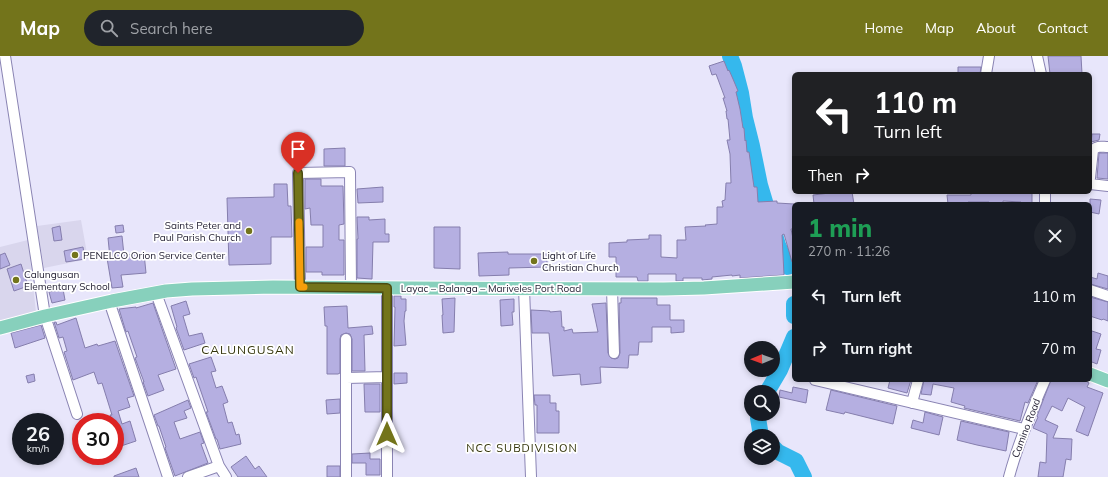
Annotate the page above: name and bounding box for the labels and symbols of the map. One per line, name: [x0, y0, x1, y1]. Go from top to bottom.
pin: [281, 132, 315, 173]
place label: Saints Peter and Paul Parish Church: [153, 219, 241, 244]
marker: Saints Peter and Paul Parish Church: [244, 226, 254, 236]
place label: PENELCO Orion Service Center: [83, 249, 226, 262]
place label: Light of Life Christian Church: [542, 249, 619, 274]
marker: PENELCO Orion Service Center: [70, 250, 80, 260]
marker: Light of Life Christian Church: [529, 256, 539, 266]
place label: Calungusan Elementary School: [24, 268, 110, 293]
marker: Calungusan Elementary School: [11, 275, 21, 285]
street label: Layac – Balanga – Mariveles Port Road: [401, 282, 581, 295]
north arrow: [744, 341, 780, 377]
district label: CALUNGUSAN: [201, 342, 295, 357]
street label: Camino Road: [1009, 396, 1043, 460]
speed limit sign: 30: [72, 413, 124, 465]
position arrow: [366, 413, 408, 455]
district label: NCC SUBDIVISION: [466, 441, 578, 455]

